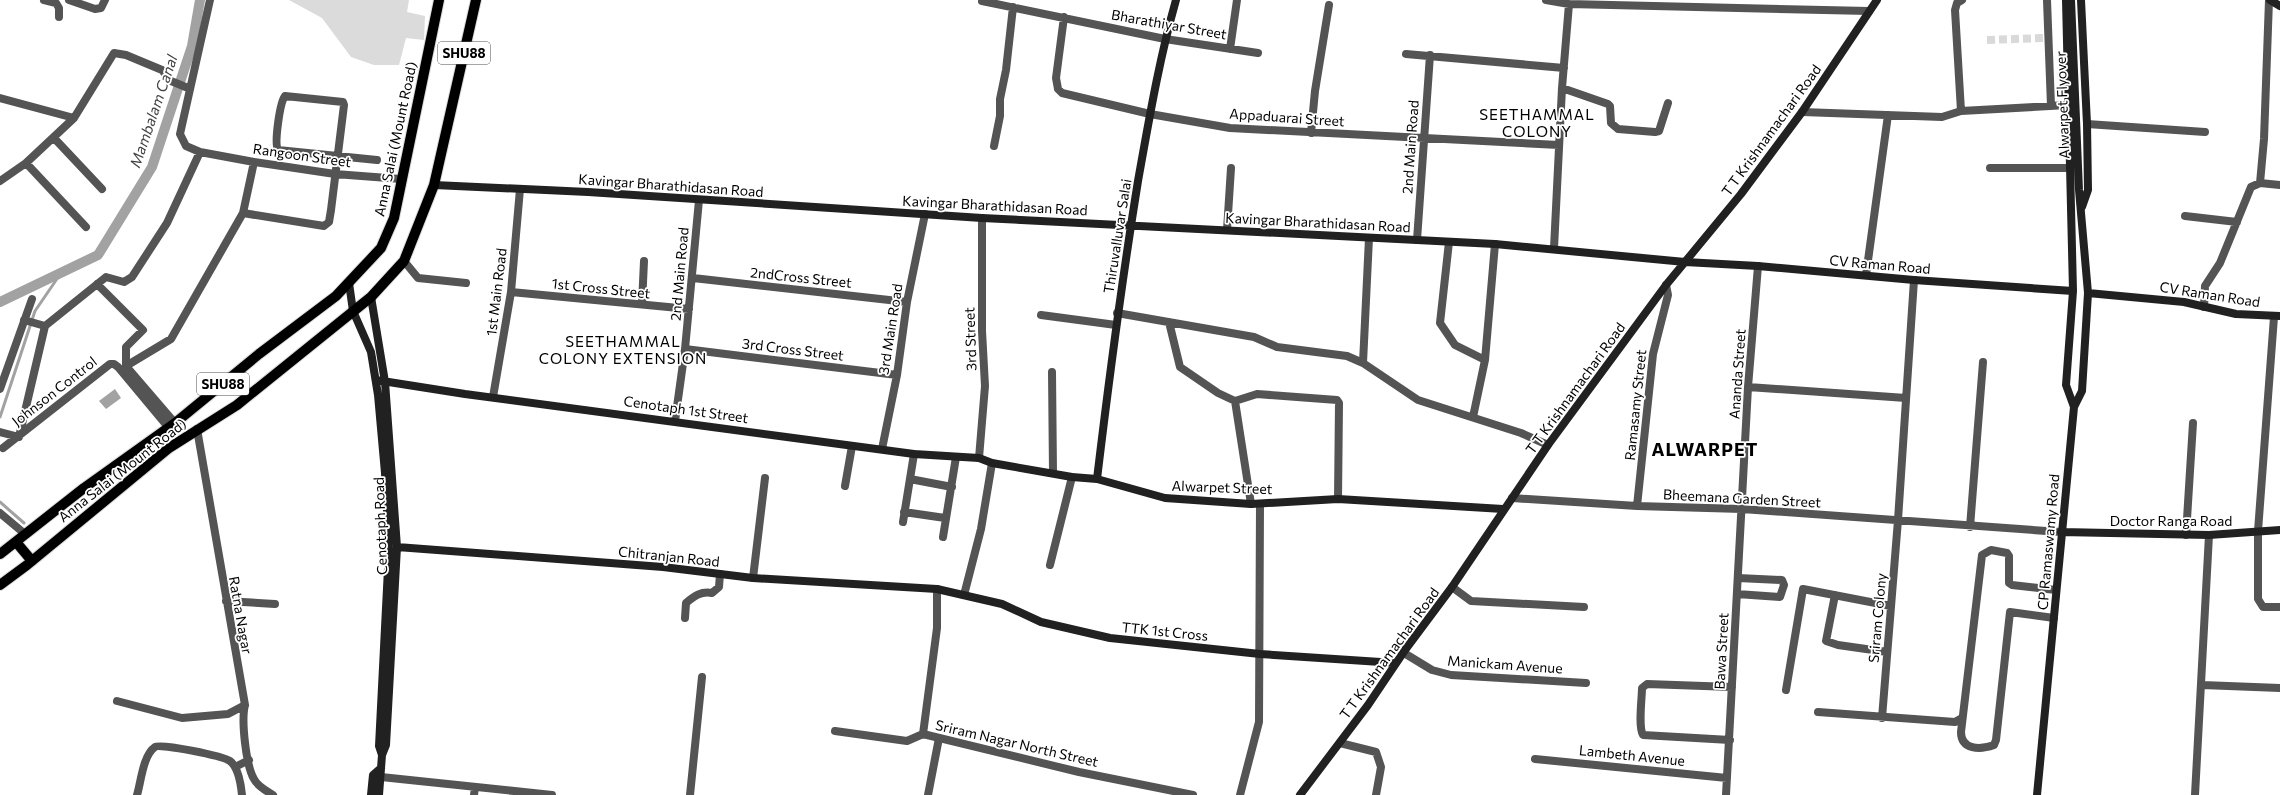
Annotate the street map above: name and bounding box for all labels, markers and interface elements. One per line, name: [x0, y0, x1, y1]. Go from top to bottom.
street label: Bharathiyar Street: [1110, 5, 1228, 43]
road number: SHU88: [438, 42, 490, 64]
street label: Alwarpet Flyover: [2052, 50, 2072, 159]
water label: Mambalam Canal: [125, 51, 181, 170]
street label: Anna Salai (Mount Road): [370, 60, 420, 218]
street label: T T Krishnamachari Road: [1718, 61, 1824, 199]
street label: 2nd Main Road: [1398, 99, 1422, 195]
street label: Appaduarai Street: [1229, 104, 1345, 130]
district label: SEETHAMMAL COLONY: [1479, 105, 1595, 140]
street label: Rangoon Street: [252, 140, 353, 170]
street label: Kavingar Bharathidasan Road: [578, 170, 764, 200]
street label: Thiruvalluvar Salai: [1100, 177, 1134, 295]
street label: Kavingar Bharathidasan Road: [902, 192, 1088, 218]
street label: Kavingar Bharathidasan Road: [1225, 209, 1411, 235]
street label: 2nd Main Road: [666, 226, 692, 322]
street label: 1st Main Road: [482, 247, 510, 337]
street label: CV Raman Road: [1829, 251, 1931, 277]
street label: 2ndCross Street: [749, 263, 853, 291]
street label: 1st Cross Street: [551, 274, 651, 302]
street label: CV Raman Road: [2159, 278, 2261, 310]
street label: 3rd Main Road: [874, 282, 906, 376]
street label: 3rd Street: [960, 307, 980, 371]
street label: T T Krishnamachari Road: [1522, 319, 1628, 457]
street label: Ananda Street: [1725, 328, 1749, 420]
district label: SEETHAMMAL COLONY EXTENSION: [539, 332, 707, 367]
street label: 3rd Cross Street: [741, 334, 845, 364]
street label: Ramasamy Street: [1621, 348, 1649, 461]
street label: Johnson Control: [8, 353, 100, 429]
road number: SHU88: [197, 373, 249, 395]
street label: Cenotaph 1st Street: [623, 392, 750, 426]
street label: Anna Salai (Mount Road): [55, 415, 189, 525]
district label: ALWARPET: [1652, 438, 1758, 460]
street label: CP Ramaswamy Road: [2034, 473, 2062, 611]
street label: Cenotaph Road: [370, 477, 390, 575]
street label: Alwarpet Street: [1171, 477, 1273, 497]
street label: Bheemana Garden Street: [1663, 485, 1822, 511]
street label: Doctor Ranga Road: [2110, 512, 2232, 529]
street label: Chitranjan Road: [617, 542, 721, 570]
street label: Sriram Colony: [1865, 572, 1889, 664]
street label: Ratna Nagar: [226, 575, 256, 656]
street label: T T Krishnamachari Road: [1336, 584, 1442, 722]
street label: Bawa Street: [1711, 612, 1732, 690]
street label: TTK 1st Cross: [1121, 618, 1209, 644]
street label: Manickam Avenue: [1447, 651, 1563, 677]
street label: Sriram Nagar North Street: [934, 716, 1100, 770]
street label: Lambeth Avenue: [1578, 741, 1686, 769]

